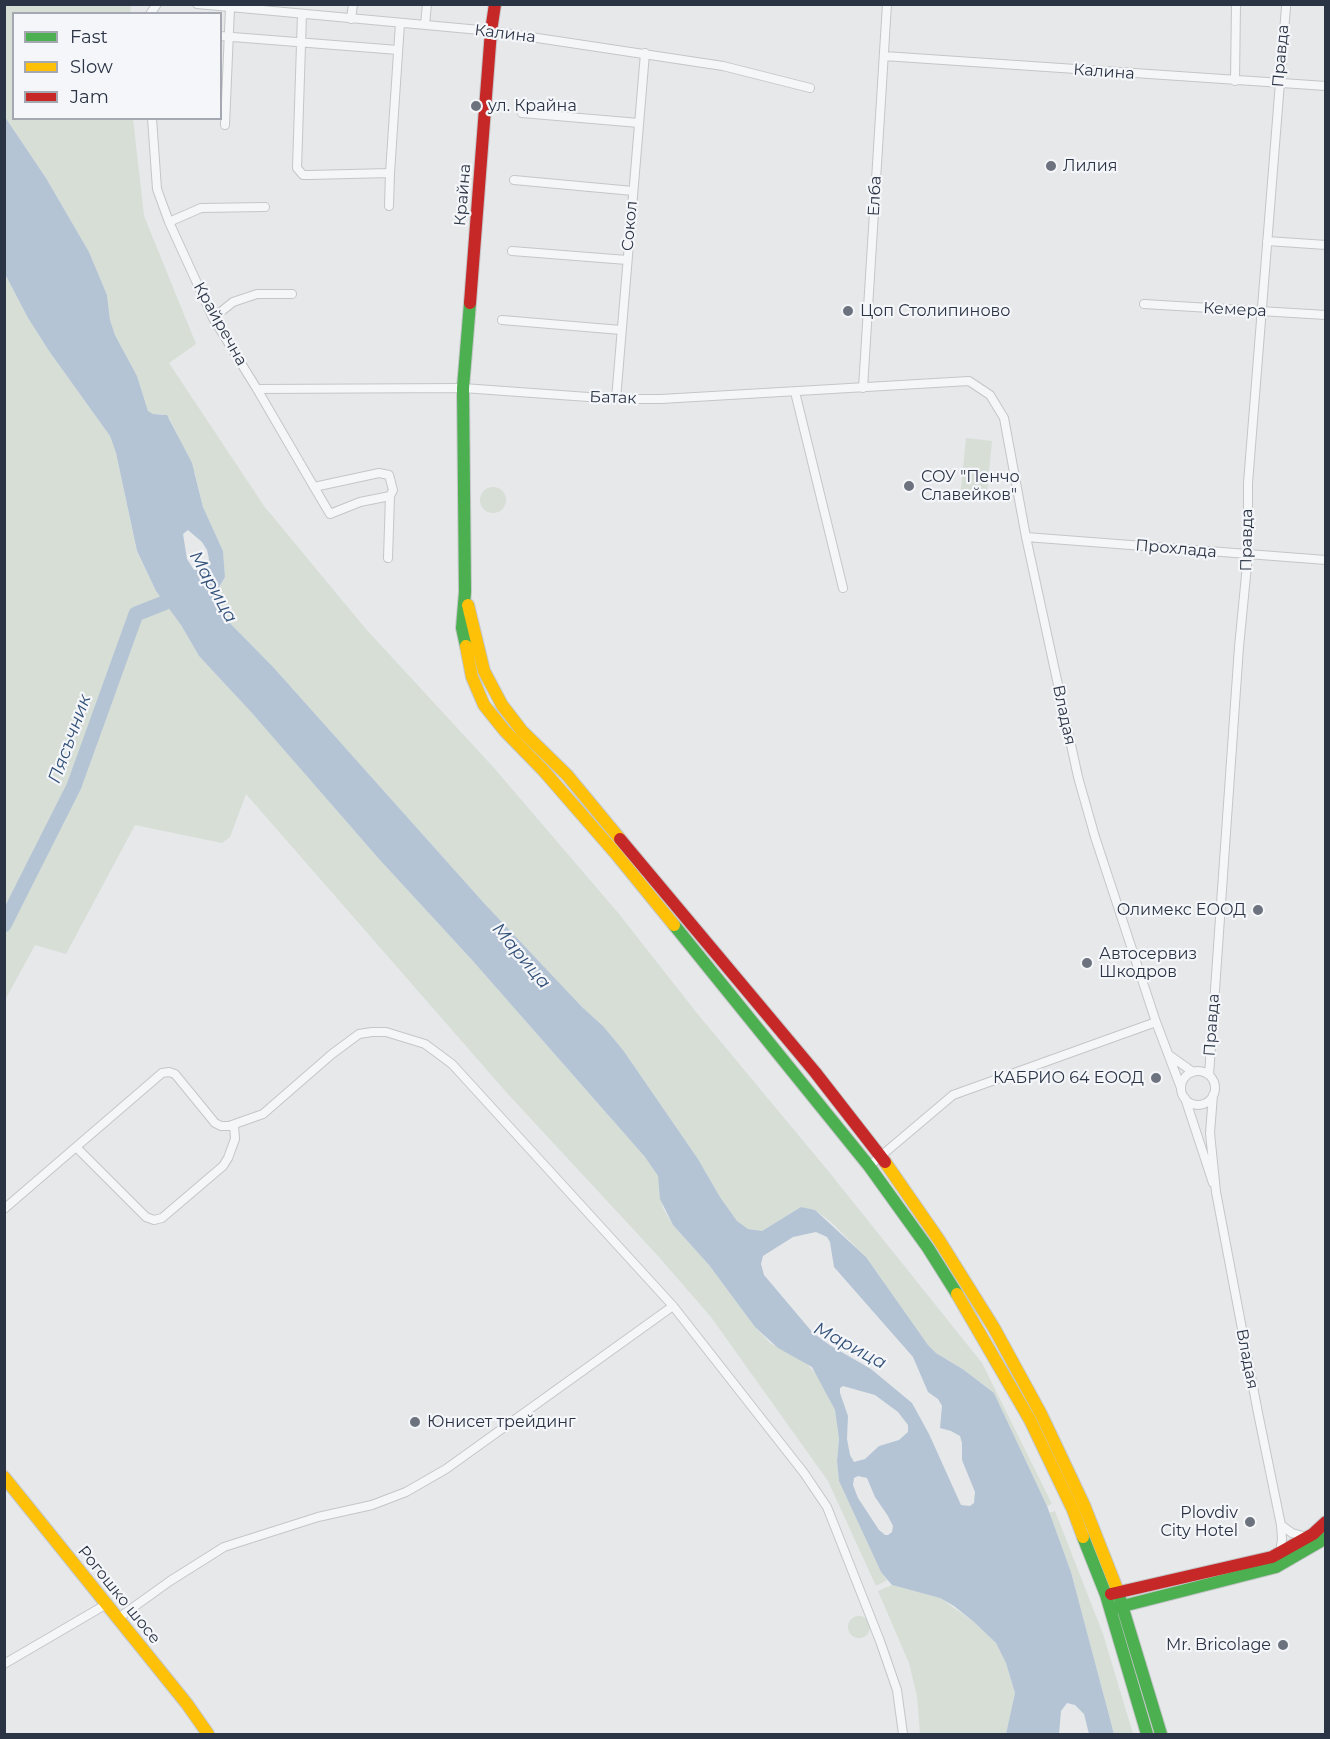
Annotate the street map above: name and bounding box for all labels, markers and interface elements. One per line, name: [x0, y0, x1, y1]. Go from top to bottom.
legend: [12, 12, 222, 120]
street label: Калина: [473, 21, 537, 47]
street label: Правда: [1269, 24, 1293, 88]
text: Fast: [70, 26, 108, 48]
text: Slow: [70, 56, 113, 78]
street label: Калина: [1073, 60, 1135, 84]
text: Jam: [70, 86, 109, 108]
place label: ул. Крайна: [488, 96, 577, 116]
marker: ул. Крайна: [469, 99, 483, 113]
place label: Лилия: [1063, 156, 1117, 176]
marker: Лилия: [1044, 159, 1058, 173]
street label: Крайна: [451, 163, 475, 227]
street label: Елба: [864, 175, 886, 217]
street label: Сокол: [618, 200, 642, 252]
street label: Крайречна: [189, 279, 251, 369]
street label: Кемера: [1203, 299, 1267, 321]
place label: Цоп Столипиново: [860, 301, 1010, 321]
marker: Цоп Столипиново: [841, 304, 855, 318]
street label: Батак: [589, 388, 637, 408]
place label: СОУ "Пенчо Славейков": [921, 467, 1020, 505]
marker: СОУ "Пенчо Славейков": [902, 479, 916, 493]
street label: Правда: [1237, 508, 1257, 572]
street label: Прохлада: [1134, 536, 1218, 562]
water label: Марица: [184, 547, 242, 627]
street label: Владая: [1048, 683, 1080, 747]
water label: Пясъчник: [44, 692, 96, 786]
place label: Олимекс ЕООД: [1117, 900, 1246, 920]
marker: Олимекс ЕООД: [1251, 903, 1265, 917]
water label: Марица: [487, 919, 555, 993]
place label: Автосервиз Шкодров: [1099, 944, 1197, 982]
marker: Автосервиз Шкодров: [1080, 956, 1094, 970]
street label: Правда: [1200, 993, 1224, 1057]
place label: КАБРИО 64 ЕООД: [993, 1068, 1144, 1088]
marker: КАБРИО 64 ЕООД: [1149, 1071, 1163, 1085]
water label: Марица: [810, 1318, 890, 1374]
street label: Владая: [1232, 1327, 1262, 1391]
place label: Юнисет трейдинг: [427, 1412, 576, 1432]
marker: Юнисет трейдинг: [408, 1415, 422, 1429]
place label: Plovdiv City Hotel: [1160, 1503, 1238, 1541]
marker: Plovdiv City Hotel: [1243, 1515, 1257, 1529]
street label: Рогошко шосе: [74, 1542, 164, 1648]
place label: Mr. Bricolage: [1166, 1635, 1271, 1655]
marker: Mr. Bricolage: [1276, 1638, 1290, 1652]

